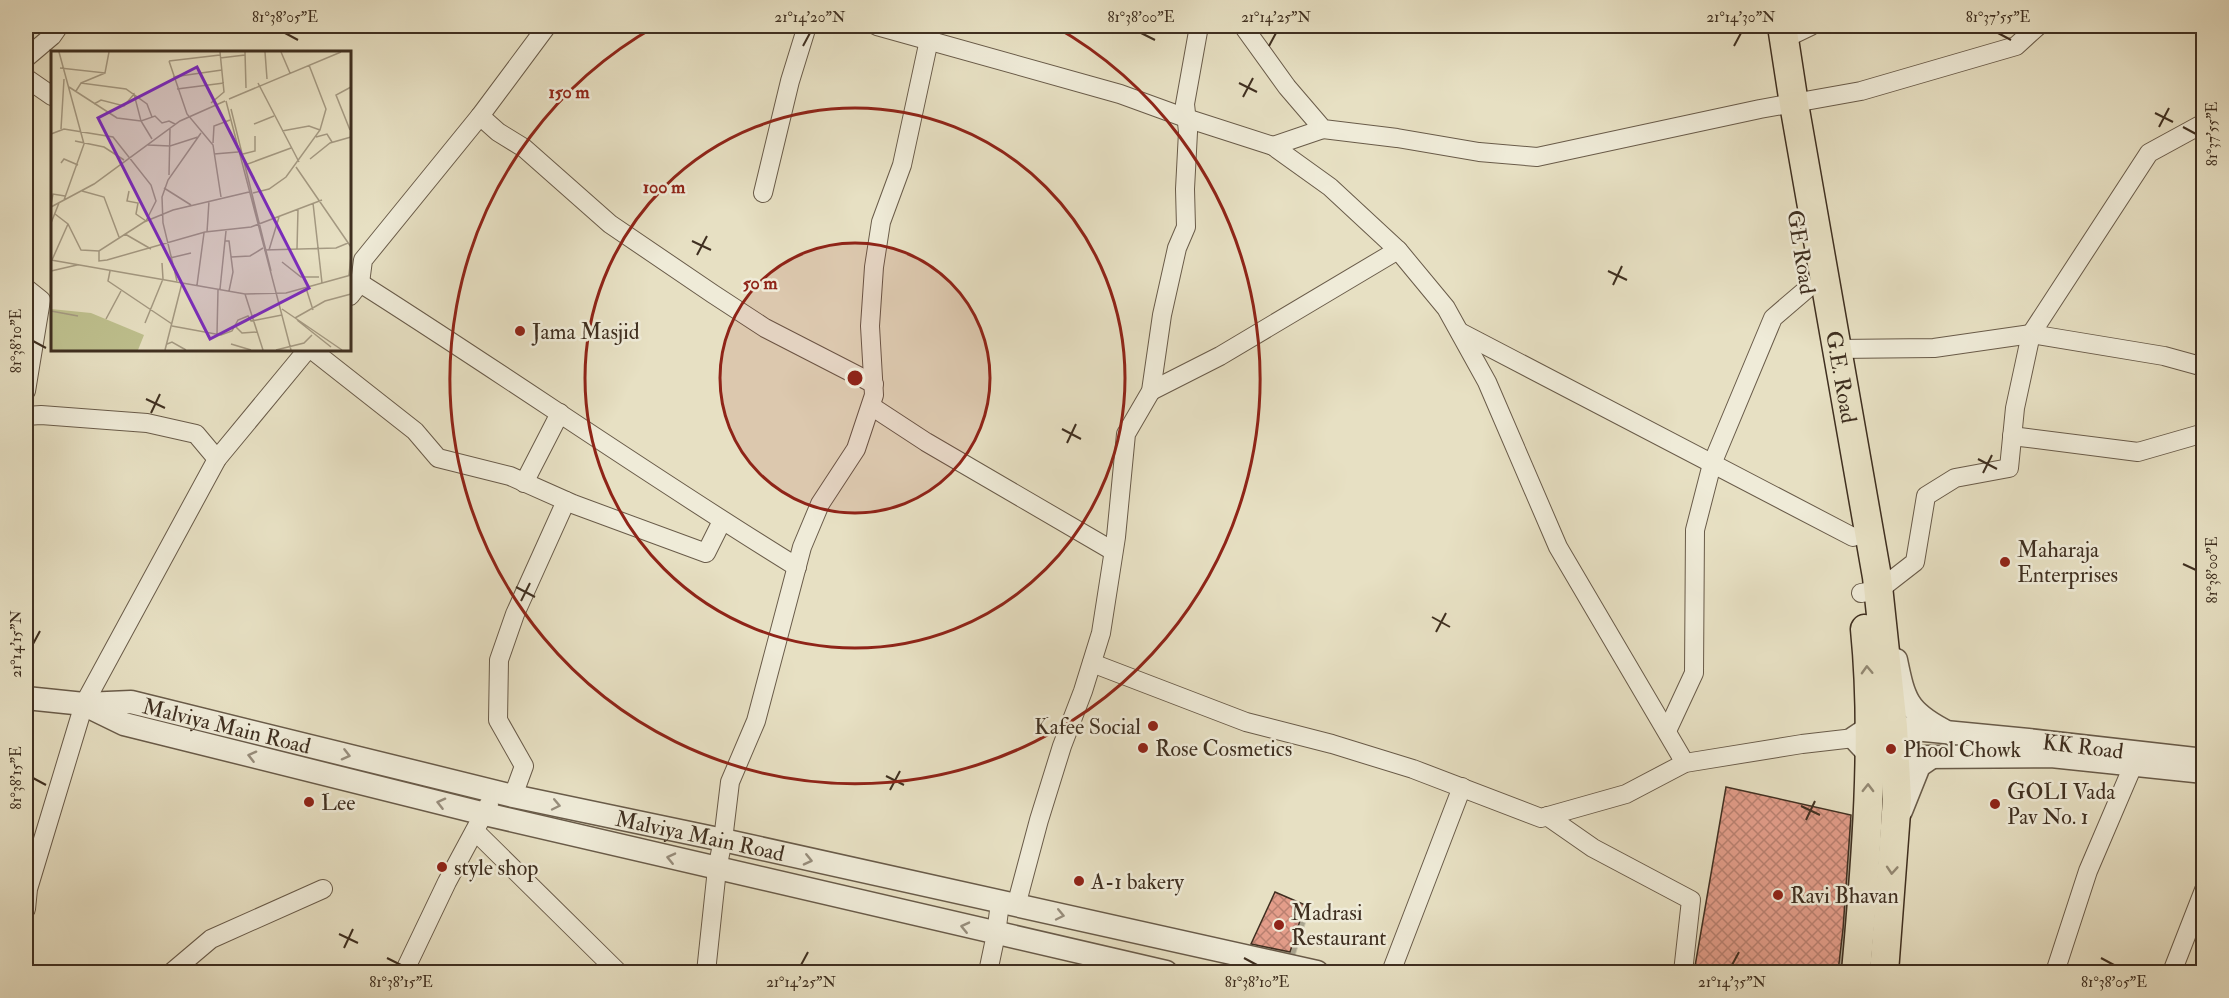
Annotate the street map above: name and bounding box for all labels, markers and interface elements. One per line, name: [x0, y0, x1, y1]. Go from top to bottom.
text: 81°38'05"E: [252, 8, 318, 27]
text: 21°14'20"N: [775, 8, 846, 27]
text: 81°38'00"E: [1107, 8, 1175, 27]
text: 21°14'25"N: [1241, 8, 1311, 27]
text: 21°14'30"N: [1707, 8, 1776, 27]
text: 81°37'55"E: [1966, 8, 2031, 27]
inset map: [51, 51, 351, 351]
text: 150 m: [548, 81, 591, 104]
text: 81°37'55"E: [2203, 101, 2222, 166]
text: 100 m: [643, 176, 686, 199]
street label: GE Road: [1781, 208, 1822, 296]
text: 50 m: [743, 272, 778, 295]
text: 81°38'10"E: [7, 308, 26, 373]
place label: Jama Masjid: [531, 318, 640, 346]
marker: Jama Masjid: [513, 324, 527, 338]
street label: G.E. Road: [1819, 329, 1863, 426]
centre of rings: [845, 368, 865, 388]
place label: Maharaja Enterprises: [2017, 536, 2118, 590]
text: 81°38'00"E: [2203, 536, 2222, 604]
marker: Maharaja Enterprises: [1998, 555, 2012, 569]
text: 21°14'15"N: [7, 610, 26, 678]
one-way arrow: [1860, 665, 1873, 674]
street label: Malviya Main Road: [140, 692, 314, 761]
place label: Kafee Social: [1034, 713, 1141, 741]
marker: Kafee Social: [1146, 719, 1160, 733]
street label: KK Road: [2041, 728, 2125, 766]
place label: Rose Cosmetics: [1155, 735, 1292, 763]
place label: Phool Chowk: [1903, 736, 2021, 764]
marker: Rose Cosmetics: [1136, 741, 1150, 755]
marker: Phool Chowk: [1884, 742, 1898, 756]
text: 81°38'15"E: [7, 746, 26, 810]
one-way arrow: [341, 748, 351, 761]
one-way arrow: [247, 751, 257, 764]
place label: GOLI Vada Pav No. 1: [2007, 778, 2116, 831]
one-way arrow: [1862, 784, 1874, 793]
place label: Lee: [321, 789, 355, 817]
marker: Lee: [302, 795, 316, 809]
marker: GOLI Vada Pav No. 1: [1988, 797, 2002, 811]
one-way arrow: [436, 798, 446, 811]
one-way arrow: [551, 798, 561, 811]
street label: Malviya Main Road: [613, 805, 787, 868]
one-way arrow: [803, 852, 813, 865]
one-way arrow: [667, 853, 677, 866]
place label: style shop: [454, 854, 538, 883]
marker: style shop: [435, 860, 449, 874]
one-way arrow: [1886, 865, 1899, 874]
place label: A-1 bakery: [1090, 868, 1184, 896]
marker: A-1 bakery: [1072, 874, 1086, 888]
place label: Ravi Bhavan: [1790, 882, 1899, 910]
marker: Ravi Bhavan: [1771, 888, 1785, 902]
place label: Madrasi Restaurant: [1291, 899, 1386, 952]
one-way arrow: [1055, 908, 1065, 921]
marker: Madrasi Restaurant: [1272, 918, 1286, 932]
one-way arrow: [960, 921, 970, 934]
text: 81°38'15"E: [369, 973, 433, 992]
text: 21°14'25"N: [766, 973, 836, 992]
text: 81°38'10"E: [1225, 973, 1290, 992]
text: 21°14'35"N: [1698, 973, 1766, 992]
text: 81°38'05"E: [2081, 973, 2147, 992]

